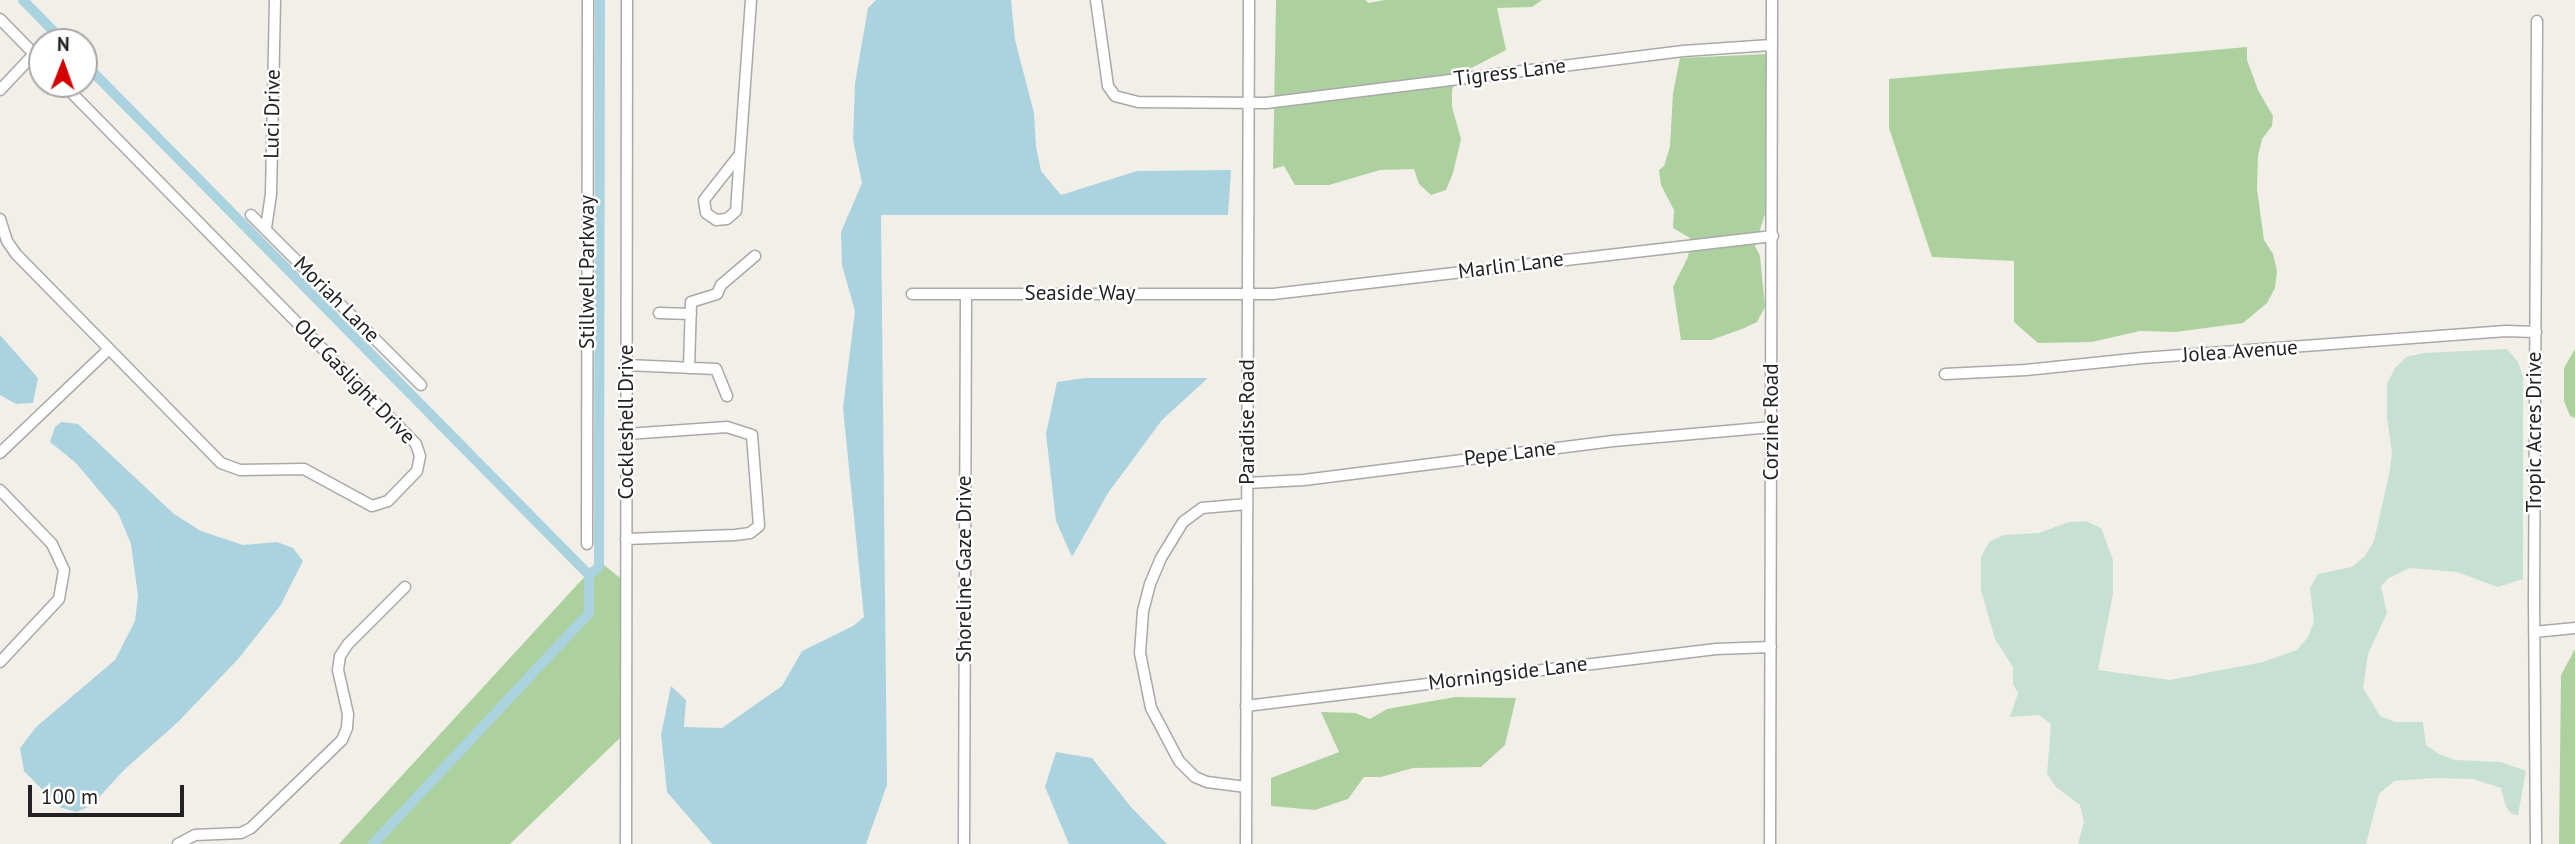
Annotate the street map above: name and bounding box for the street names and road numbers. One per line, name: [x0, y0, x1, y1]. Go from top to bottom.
street label: Tigress Lane: [1453, 54, 1567, 92]
street label: Luci Drive: [260, 69, 286, 159]
street label: Stillwell Parkway: [575, 195, 601, 349]
street label: Marlin Lane: [1457, 247, 1565, 285]
street label: Moriah Lane: [288, 252, 384, 348]
street label: Seaside Way: [1024, 281, 1136, 307]
street label: Old Gaslight Drive: [288, 314, 420, 450]
street label: Jolea Avenue: [2181, 335, 2299, 369]
street label: Cockleshell Drive: [614, 345, 640, 499]
street label: Tropic Acres Drive: [2522, 352, 2548, 512]
street label: Paradise Road: [1235, 359, 1261, 485]
street label: Corzine Road: [1759, 364, 1785, 480]
street label: Pepe Lane: [1463, 436, 1557, 472]
street label: Shoreline Gaze Drive: [952, 476, 978, 662]
street label: Morningside Lane: [1427, 652, 1589, 696]

